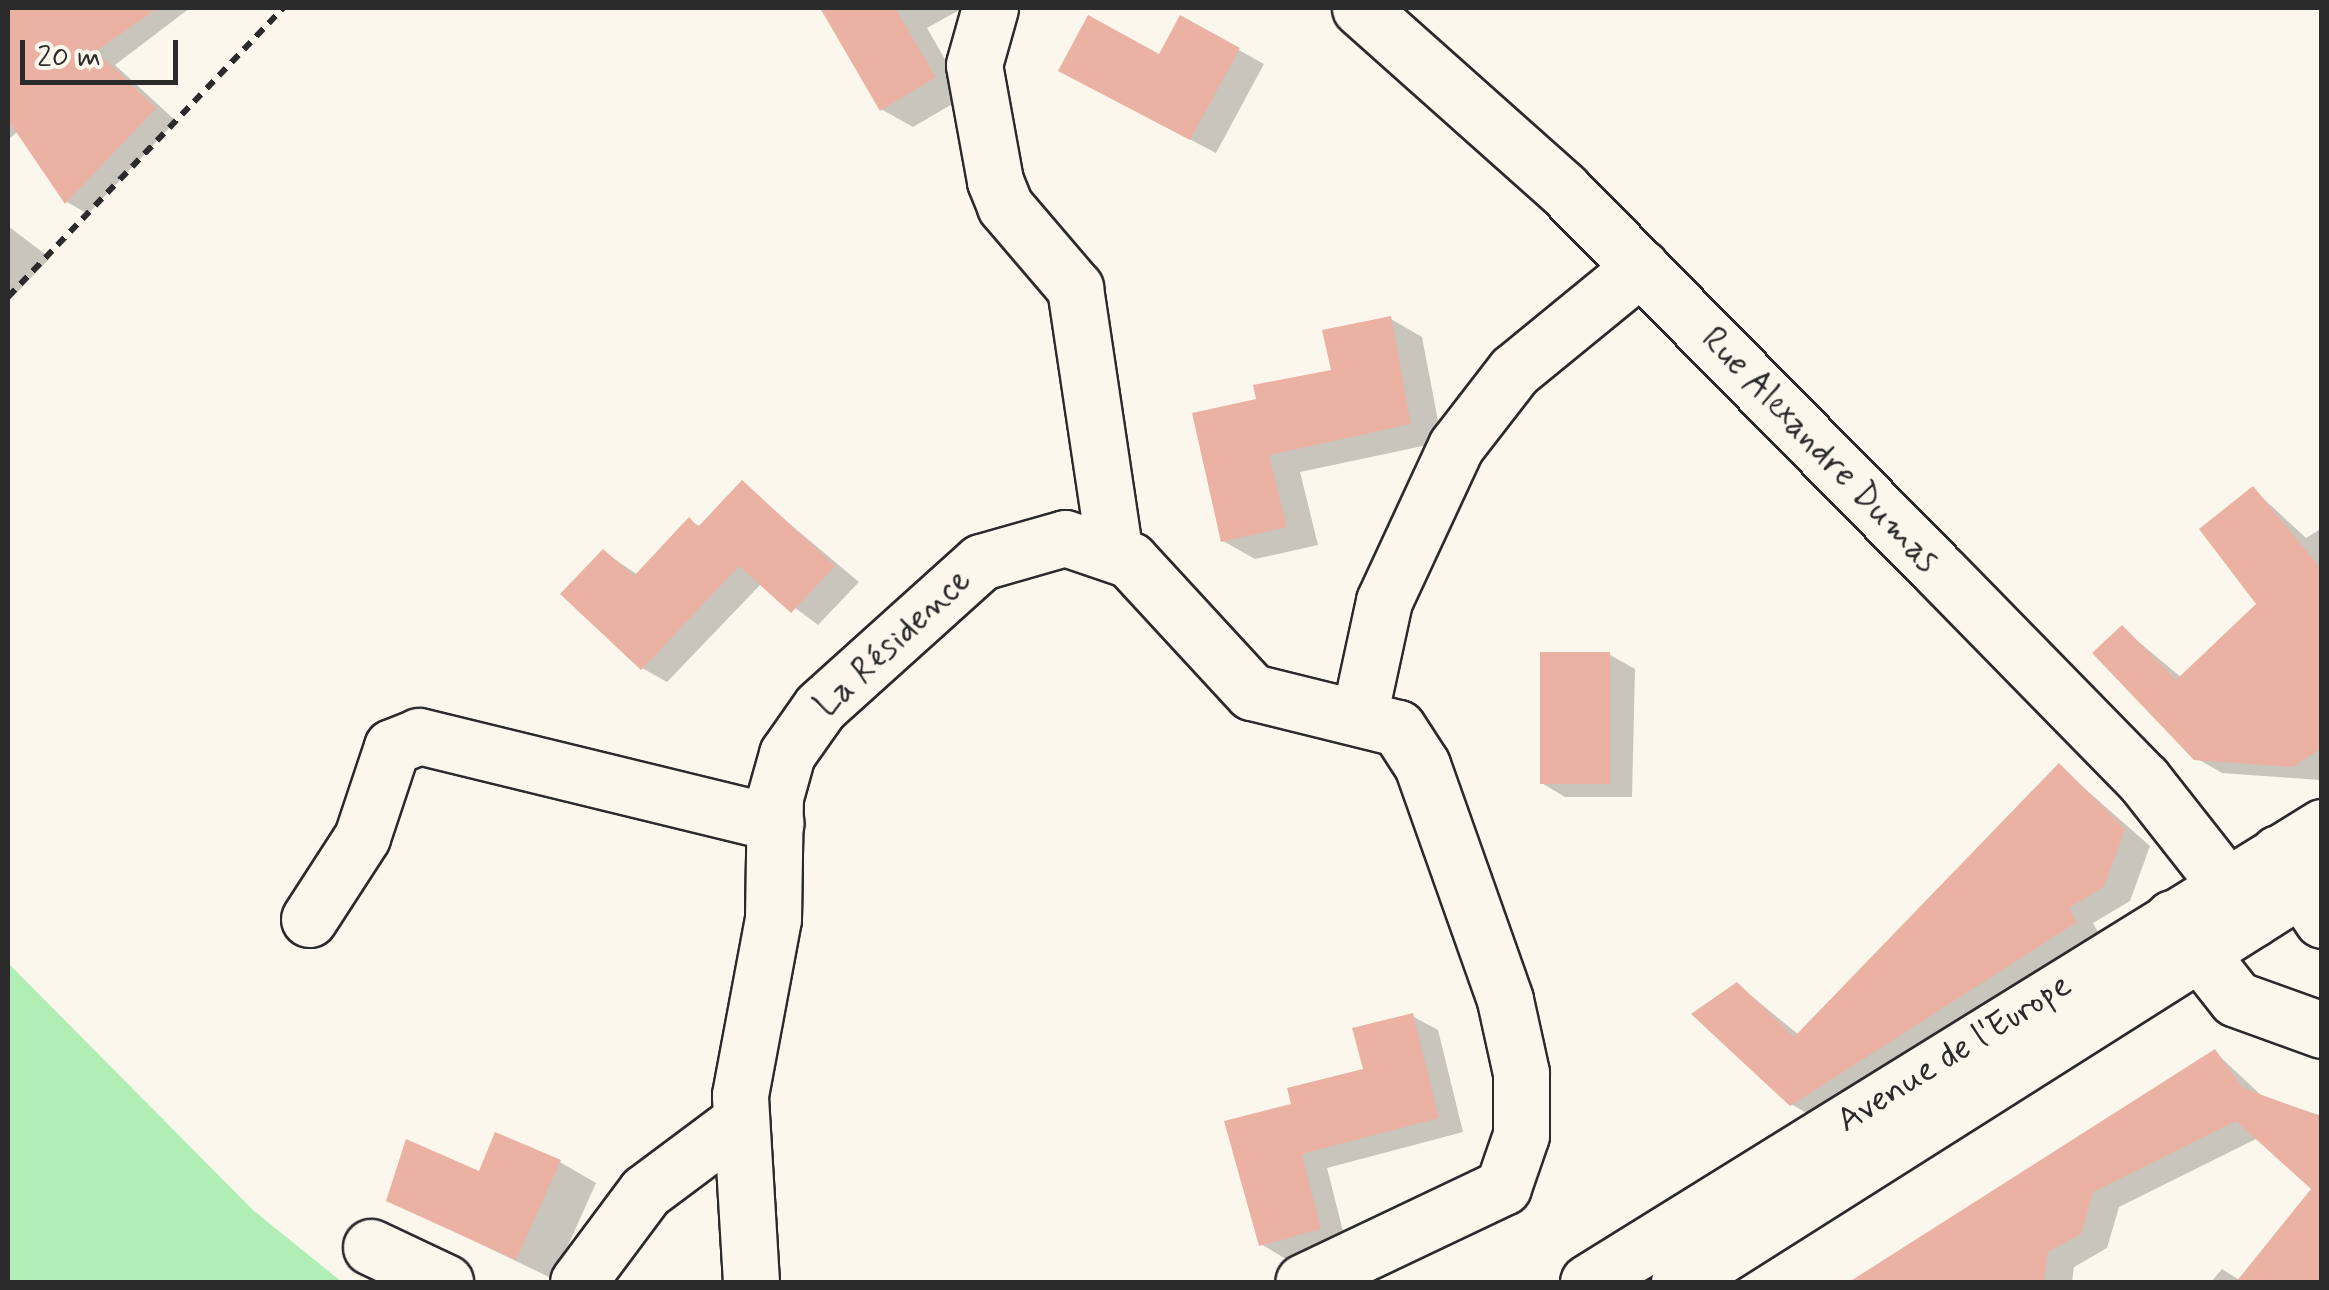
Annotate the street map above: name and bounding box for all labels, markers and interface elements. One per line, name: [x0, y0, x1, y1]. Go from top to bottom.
scale bar: [25, 20, 182, 82]
text: 20 m: [37, 38, 101, 77]
street label: Rue Alexandre Dumas: [1694, 320, 1946, 580]
street label: La Résidence: [806, 559, 980, 727]
street label: Avenue de l'Europe: [1828, 964, 2080, 1142]

